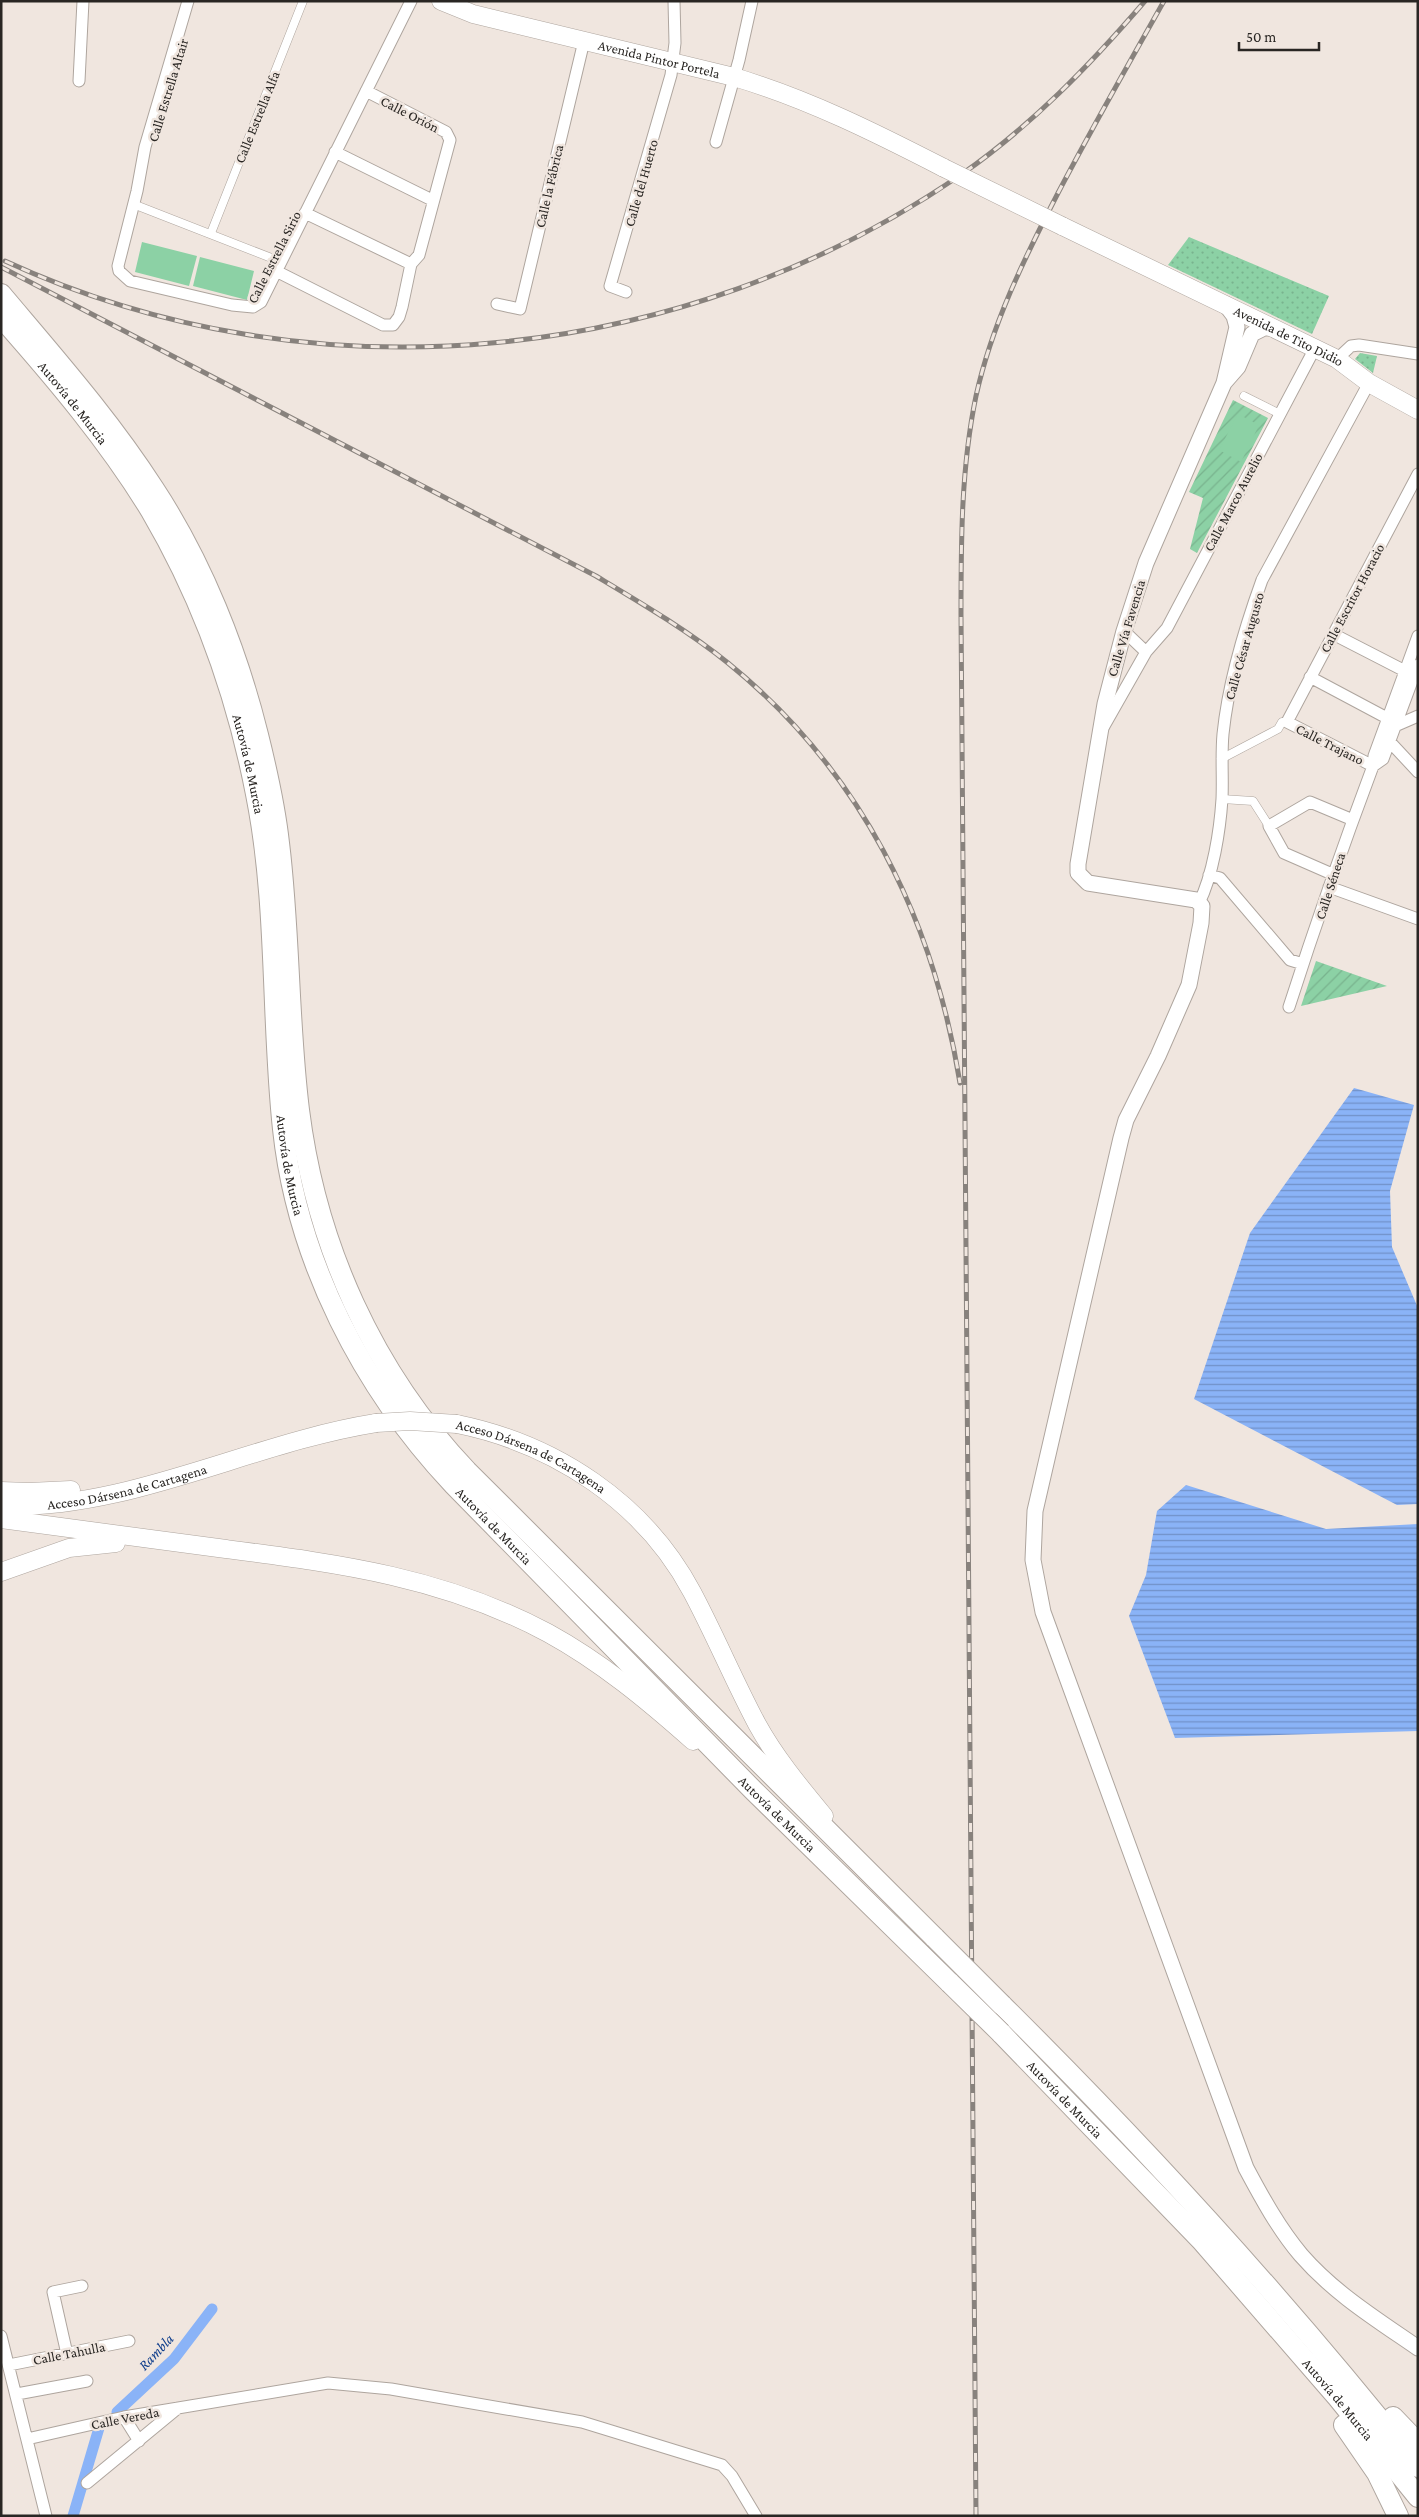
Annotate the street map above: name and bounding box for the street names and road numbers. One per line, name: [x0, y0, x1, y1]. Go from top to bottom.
street label: Calle Estrella Altair: [145, 36, 191, 144]
street label: Avenida Pintor Portela: [597, 37, 722, 81]
street label: Calle Estrella Alfa: [231, 68, 283, 165]
street label: Calle Orión: [378, 93, 442, 136]
street label: Calle del Huerto: [621, 138, 661, 228]
street label: Calle la Fábrica: [532, 142, 566, 229]
street label: Calle Estrella Sirio: [244, 208, 304, 306]
street label: Avenida de Tito Didio: [1231, 302, 1347, 369]
street label: Autovía de Murcia: [35, 358, 111, 448]
street label: Calle Marco Aurelio: [1200, 450, 1266, 554]
street label: Calle Escritor Horacio: [1316, 541, 1388, 655]
street label: Calle Vía Favencia: [1104, 577, 1148, 678]
street label: Calle César Augusto: [1221, 590, 1267, 702]
street label: Autovía de Murcia: [229, 712, 268, 816]
street label: Calle Trajano: [1293, 720, 1367, 769]
street label: Calle Séneca: [1312, 850, 1349, 922]
street label: Autovía de Murcia: [274, 1114, 307, 1218]
street label: Acceso Dársena de Cartagena: [455, 1416, 610, 1497]
street label: Acceso Dársena de Cartagena: [46, 1461, 209, 1513]
street label: Autovía de Murcia: [453, 1484, 536, 1568]
street label: Autovía de Murcia: [735, 1772, 820, 1856]
street label: Autovía de Murcia: [1024, 2057, 1106, 2142]
street label: Calle Tahulla: [32, 2338, 107, 2368]
street label: Autovía de Murcia: [1299, 2355, 1377, 2444]
street label: Calle Vereda: [90, 2403, 161, 2432]

